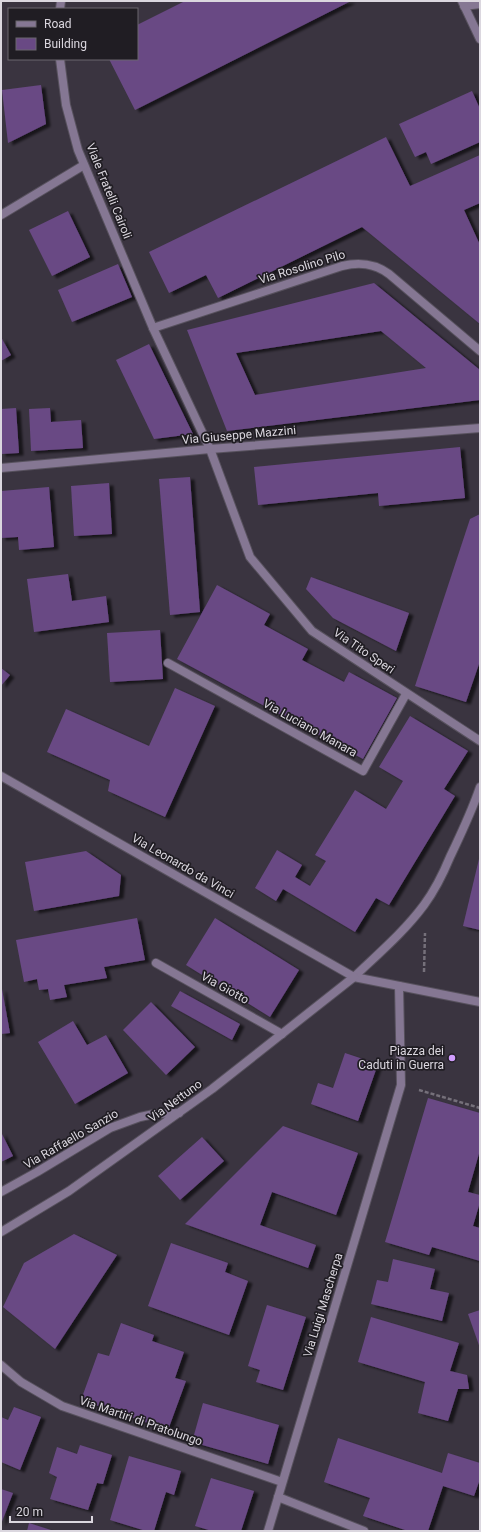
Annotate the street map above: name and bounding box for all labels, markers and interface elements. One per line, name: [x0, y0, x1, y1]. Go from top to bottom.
legend: [8, 8, 138, 60]
text: Road: [44, 17, 72, 31]
text: Building: [44, 37, 87, 51]
street label: Viale Fratelli Cairoli: [83, 141, 135, 241]
street label: Via Rosolino Pilo: [257, 247, 347, 287]
street label: Via Giuseppe Mazzini: [181, 423, 297, 447]
street label: Via Tito Speri: [331, 625, 397, 677]
street label: Via Luciano Manara: [260, 696, 360, 760]
street label: Via Leonardo da Vinci: [129, 831, 237, 901]
street label: Via Giotto: [199, 969, 252, 1007]
place label: Piazza dei Caduti in Guerra: [358, 1044, 444, 1072]
marker: Piazza dei Caduti in Guerra: [447, 1053, 457, 1063]
street label: Via Nettuno: [145, 1077, 205, 1125]
street label: Via Raffaello Sanzio: [21, 1106, 121, 1172]
street label: Via Luigi Mascherpa: [300, 1251, 346, 1359]
street label: Via Martiri di Pratolungo: [78, 1393, 205, 1449]
scale bar: [10, 1498, 92, 1524]
text: 20 m: [16, 1505, 43, 1519]

